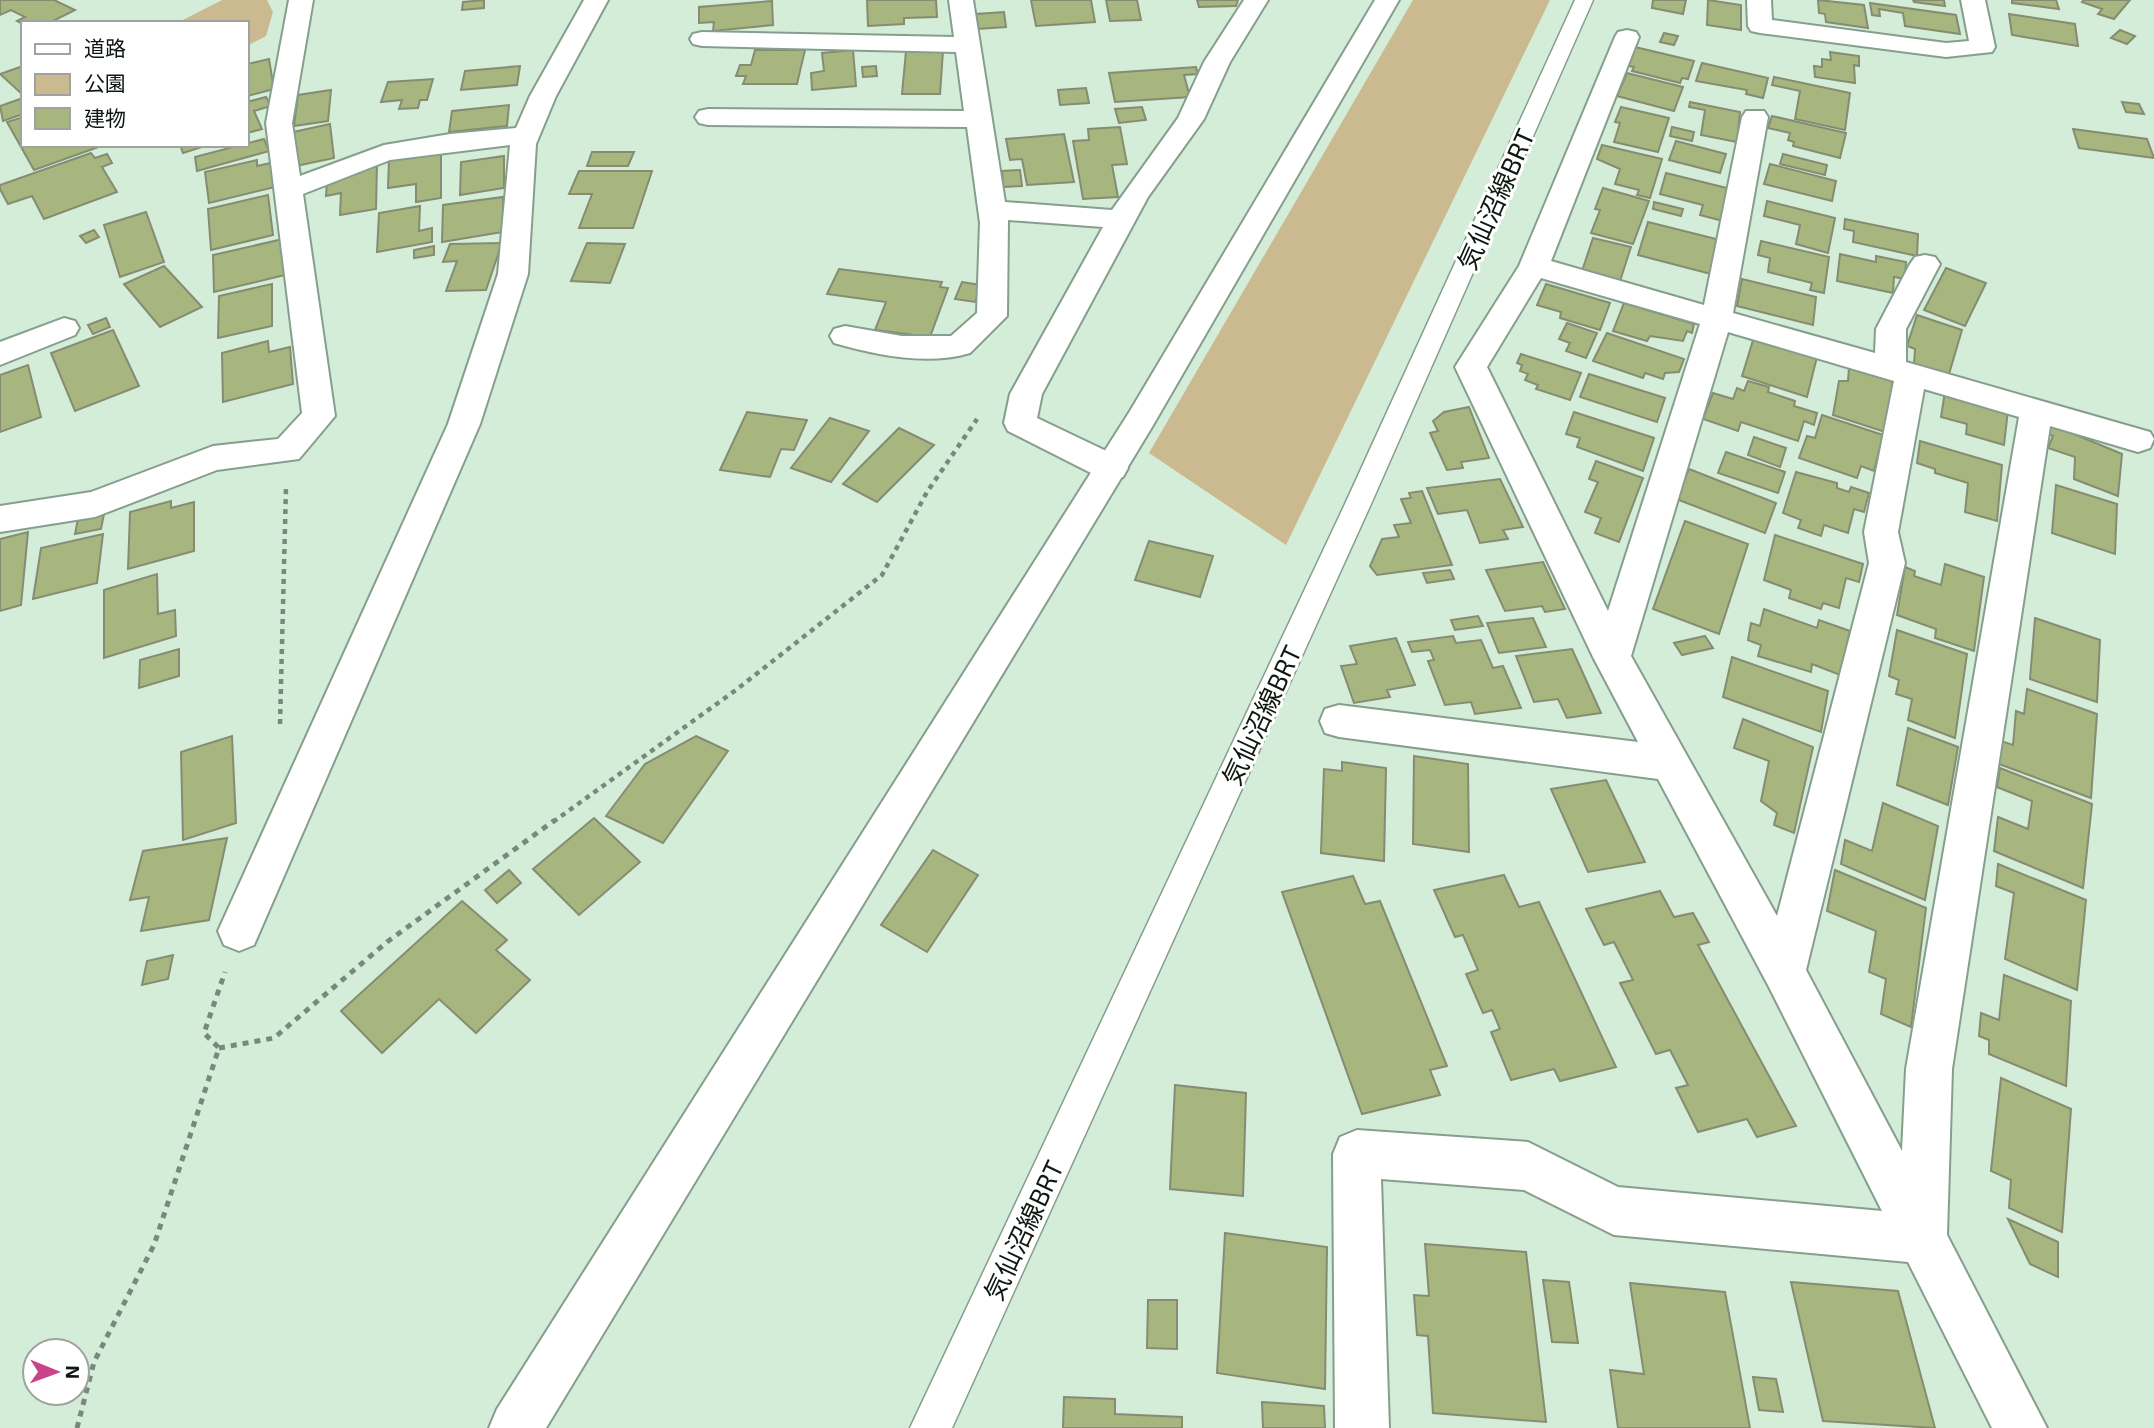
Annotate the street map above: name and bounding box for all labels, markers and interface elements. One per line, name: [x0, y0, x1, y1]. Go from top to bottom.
legend: [21, 21, 248, 147]
text: 道路: [84, 35, 126, 60]
text: 公園: [84, 70, 126, 95]
text: 建物: [84, 105, 126, 130]
street label: 気仙沼線BRT: [1450, 124, 1540, 274]
street label: 気仙沼線BRT: [1215, 640, 1307, 790]
street label: 気仙沼線BRT: [977, 1155, 1069, 1305]
north arrow: [21, 1337, 91, 1407]
text: N: [62, 1365, 85, 1379]

